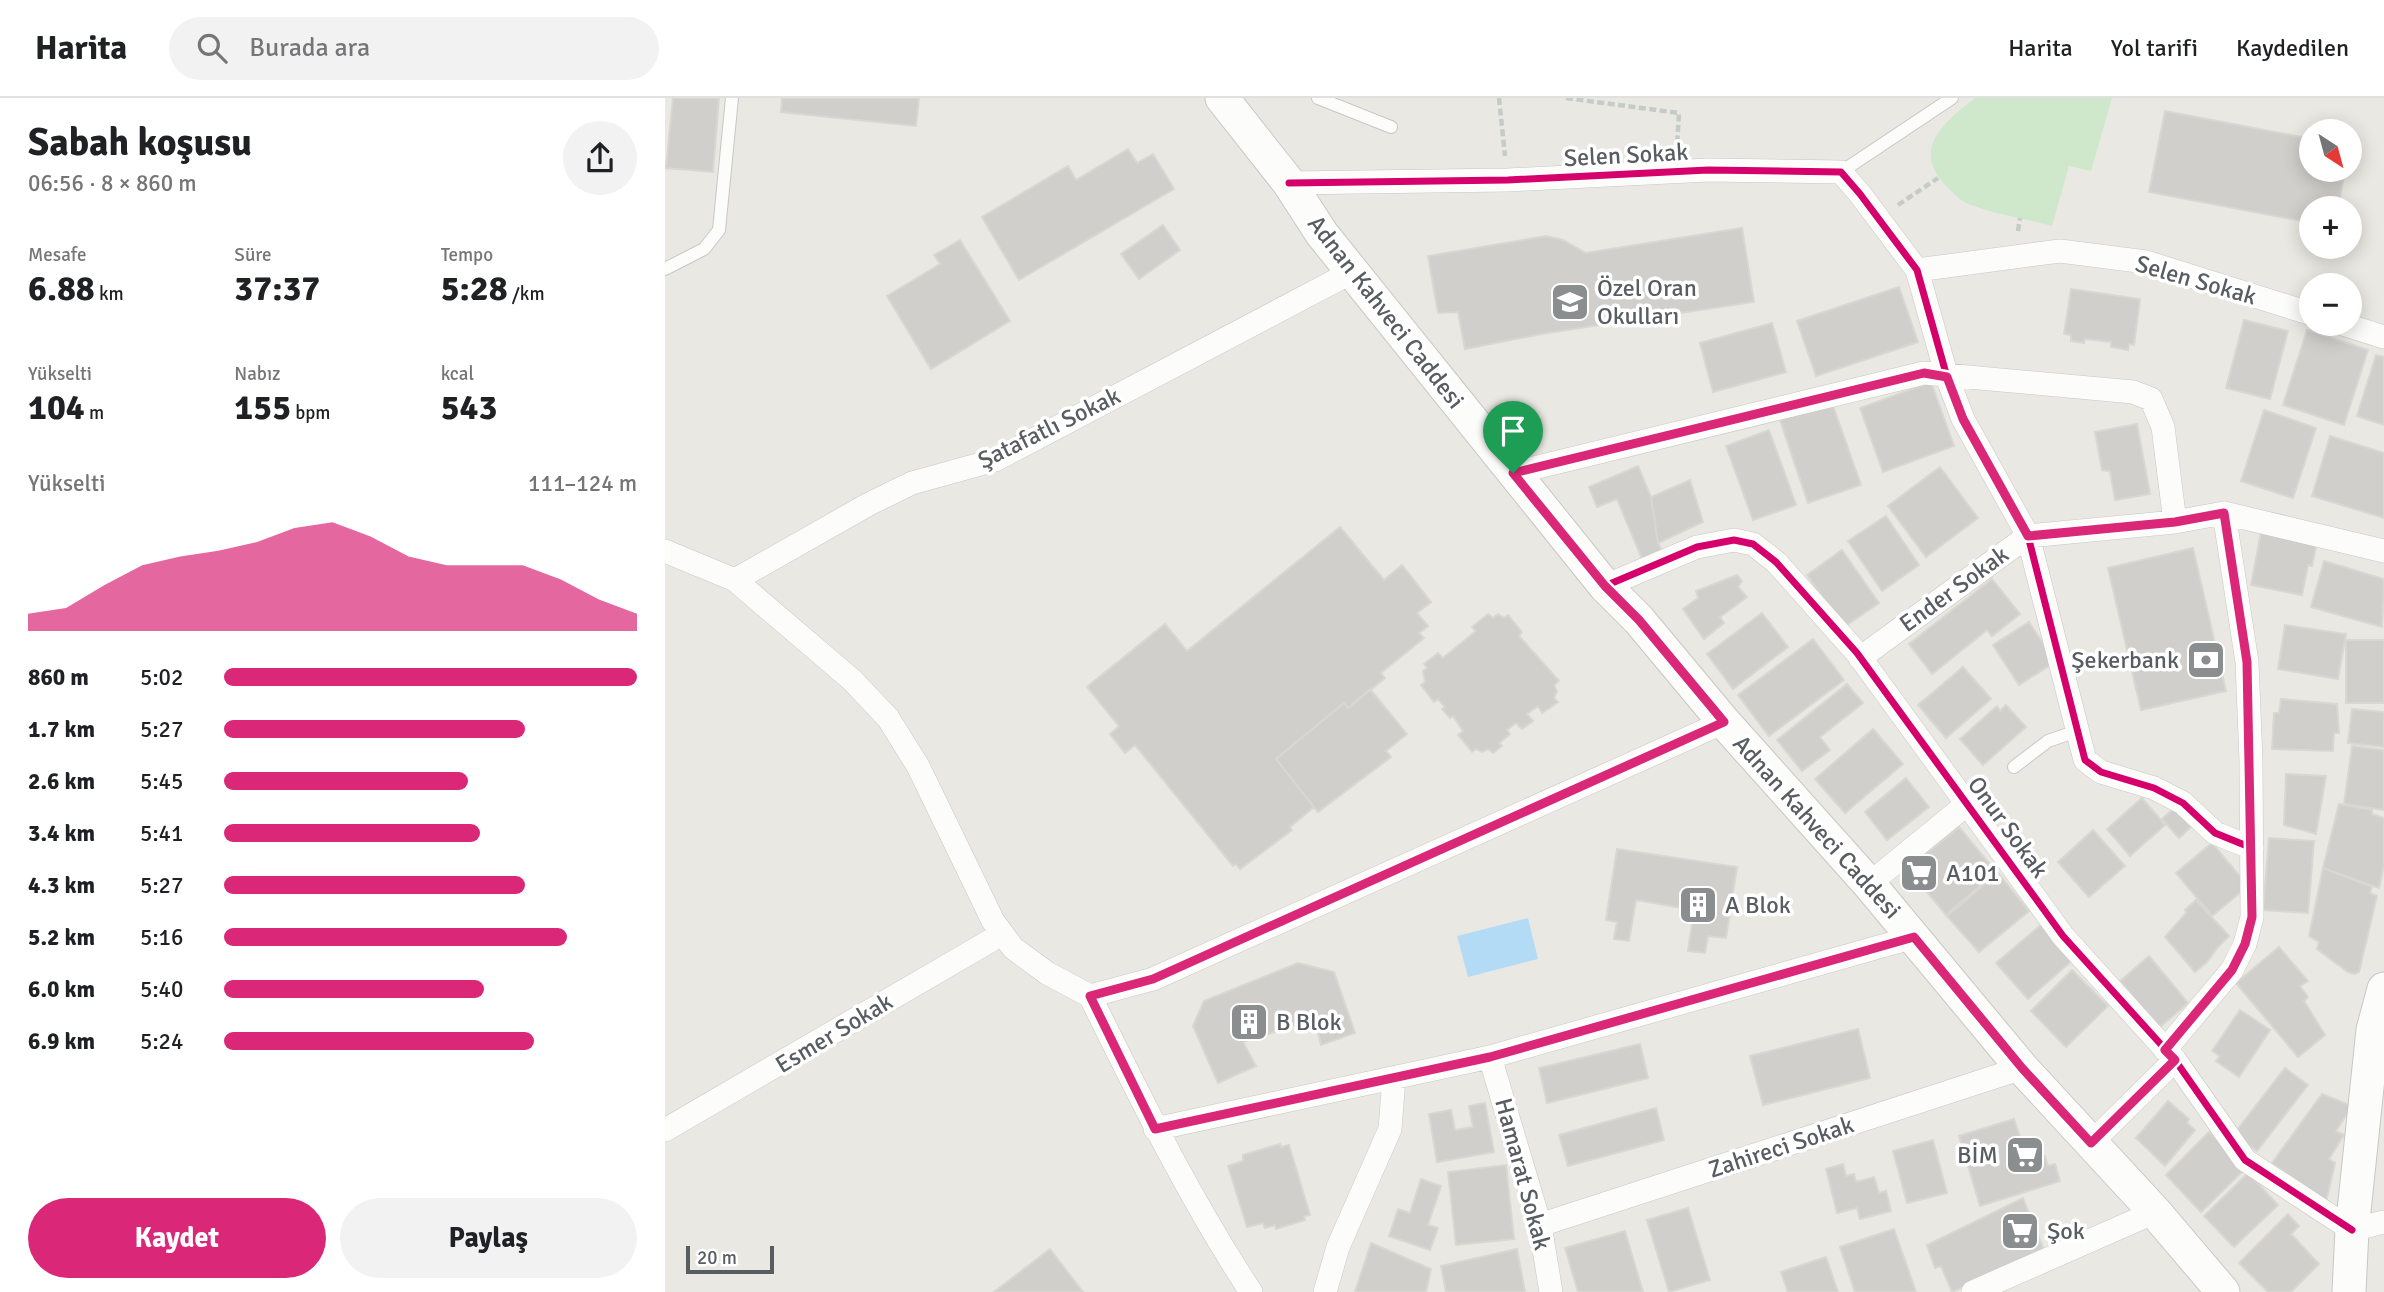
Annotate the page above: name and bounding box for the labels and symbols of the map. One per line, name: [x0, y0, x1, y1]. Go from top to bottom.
north arrow: [2299, 119, 2363, 182]
street label: Selen Sokak: [1563, 137, 1689, 173]
street label: Adnan Kahveci Caddesi: [1301, 209, 1471, 415]
street label: Selen Sokak: [2132, 248, 2260, 312]
place label: Özel Oran Okulları: [1597, 273, 1697, 331]
school or university icon: Özel Oran Okulları: [1549, 281, 1591, 323]
street label: Şatafatlı Sokak: [973, 381, 1125, 475]
pin: [1483, 401, 1543, 473]
street label: Ender Sokak: [1894, 539, 2014, 639]
bank icon: Şekerbank: [2185, 639, 2227, 681]
place label: Şekerbank: [2071, 645, 2179, 675]
street label: Adnan Kahveci Caddesi: [1727, 729, 1907, 925]
street label: Onur Sokak: [1961, 770, 2055, 884]
supermarket icon: A101: [1898, 852, 1940, 894]
place label: A101: [1946, 858, 2000, 888]
building icon: A Blok: [1677, 884, 1719, 926]
place label: A Blok: [1725, 890, 1791, 920]
street label: Esmer Sokak: [770, 986, 898, 1080]
building icon: B Blok: [1228, 1001, 1270, 1043]
place label: B Blok: [1276, 1007, 1342, 1037]
street label: Hamarat Sokak: [1488, 1095, 1558, 1253]
street label: Zahireci Sokak: [1705, 1109, 1857, 1185]
supermarket icon: BİM: [2004, 1134, 2046, 1176]
place label: BİM: [1957, 1140, 1998, 1170]
supermarket icon: Şok: [1999, 1210, 2041, 1252]
place label: Şok: [2047, 1216, 2085, 1246]
scale bar: [686, 1243, 773, 1275]

